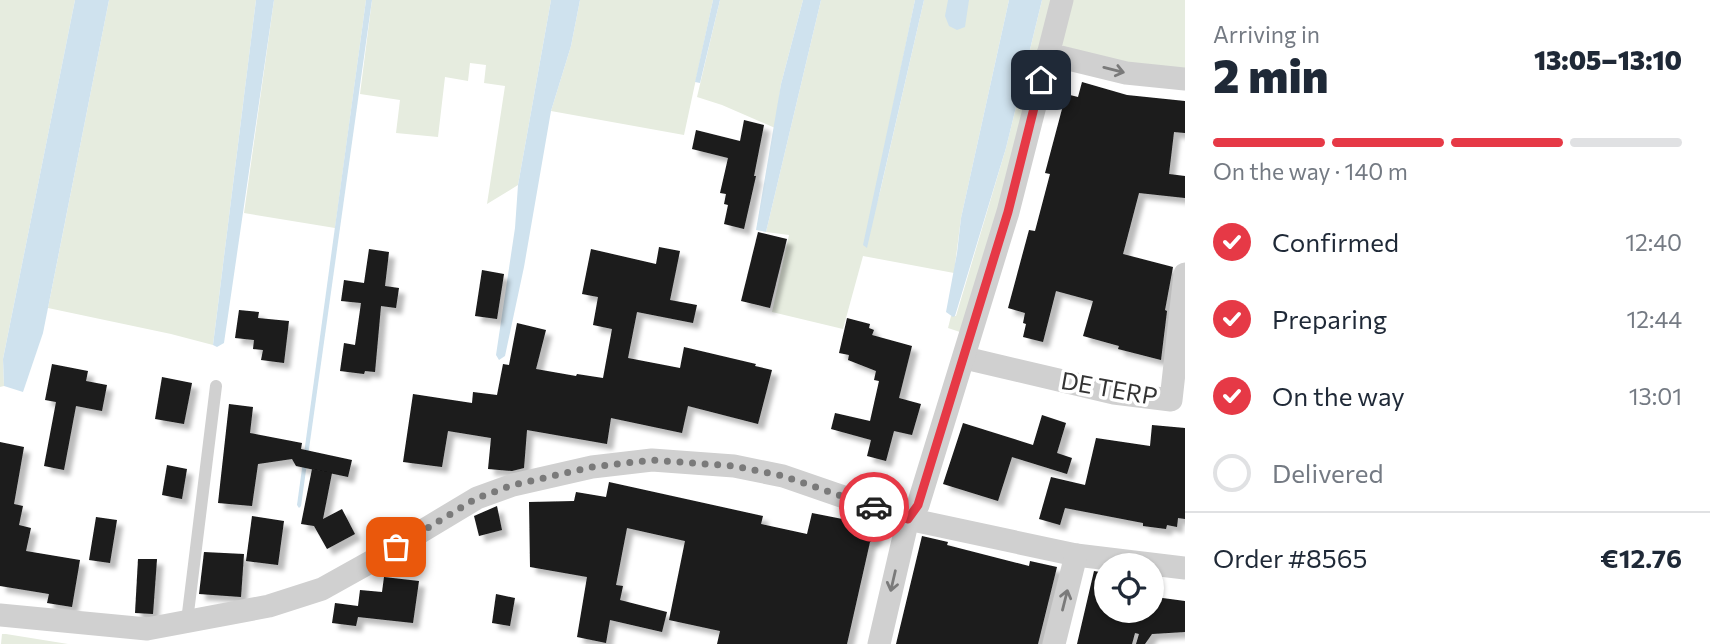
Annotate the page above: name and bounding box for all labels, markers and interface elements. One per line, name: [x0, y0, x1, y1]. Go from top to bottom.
text: Arriving in: [1213, 20, 1320, 48]
text: 13:05–13:10: [1534, 44, 1682, 75]
text: 2 min: [1213, 46, 1329, 102]
pin: [1011, 50, 1071, 110]
icon: home: [1022, 61, 1060, 99]
one-way arrow: [1102, 64, 1125, 77]
text: On the way · 140 m: [1213, 157, 1408, 185]
icon: check: [1213, 223, 1251, 261]
text: Confirmed: [1272, 226, 1399, 257]
text: 12:40: [1625, 228, 1682, 256]
icon: check: [1213, 300, 1251, 338]
text: Preparing: [1272, 303, 1387, 334]
text: 12:44: [1626, 305, 1682, 333]
street label: DE TERP: [1059, 365, 1160, 410]
icon: check: [1213, 377, 1251, 415]
text: On the way: [1272, 380, 1405, 411]
text: 13:01: [1629, 382, 1682, 410]
text: Delivered: [1272, 457, 1383, 488]
courier: [839, 472, 909, 542]
icon: car: [855, 488, 893, 526]
pin: [366, 517, 426, 577]
icon: bag: [377, 528, 415, 566]
text: Order #8565: [1213, 542, 1367, 573]
text: €12.76: [1600, 542, 1682, 573]
map controls: [1094, 553, 1164, 623]
button: locate: [1094, 553, 1164, 623]
one-way arrow: [886, 569, 899, 592]
one-way arrow: [1059, 589, 1072, 611]

